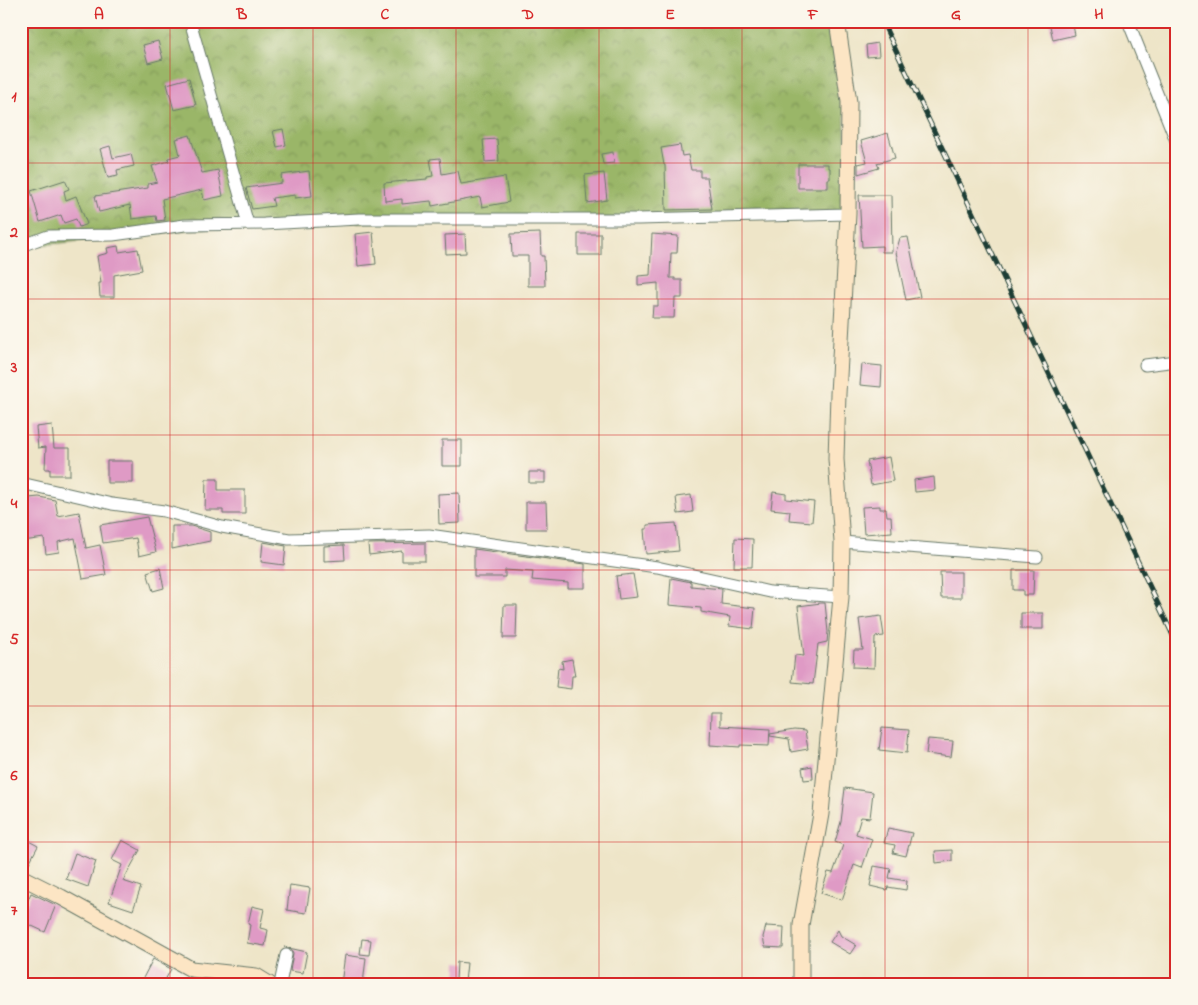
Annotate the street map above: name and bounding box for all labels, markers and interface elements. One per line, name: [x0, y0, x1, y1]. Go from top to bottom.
text: A: [94, 3, 104, 27]
text: B: [236, 3, 248, 27]
text: C: [381, 3, 390, 27]
text: D: [521, 3, 534, 27]
text: E: [665, 3, 675, 27]
text: F: [807, 3, 819, 27]
text: G: [951, 3, 961, 27]
text: H: [1094, 3, 1104, 27]
text: 1: [11, 85, 17, 109]
text: 2: [9, 221, 18, 245]
text: 3: [10, 356, 18, 380]
text: 4: [10, 492, 18, 516]
text: 5: [9, 628, 19, 652]
text: 6: [9, 764, 18, 788]
text: 7: [11, 899, 18, 923]

